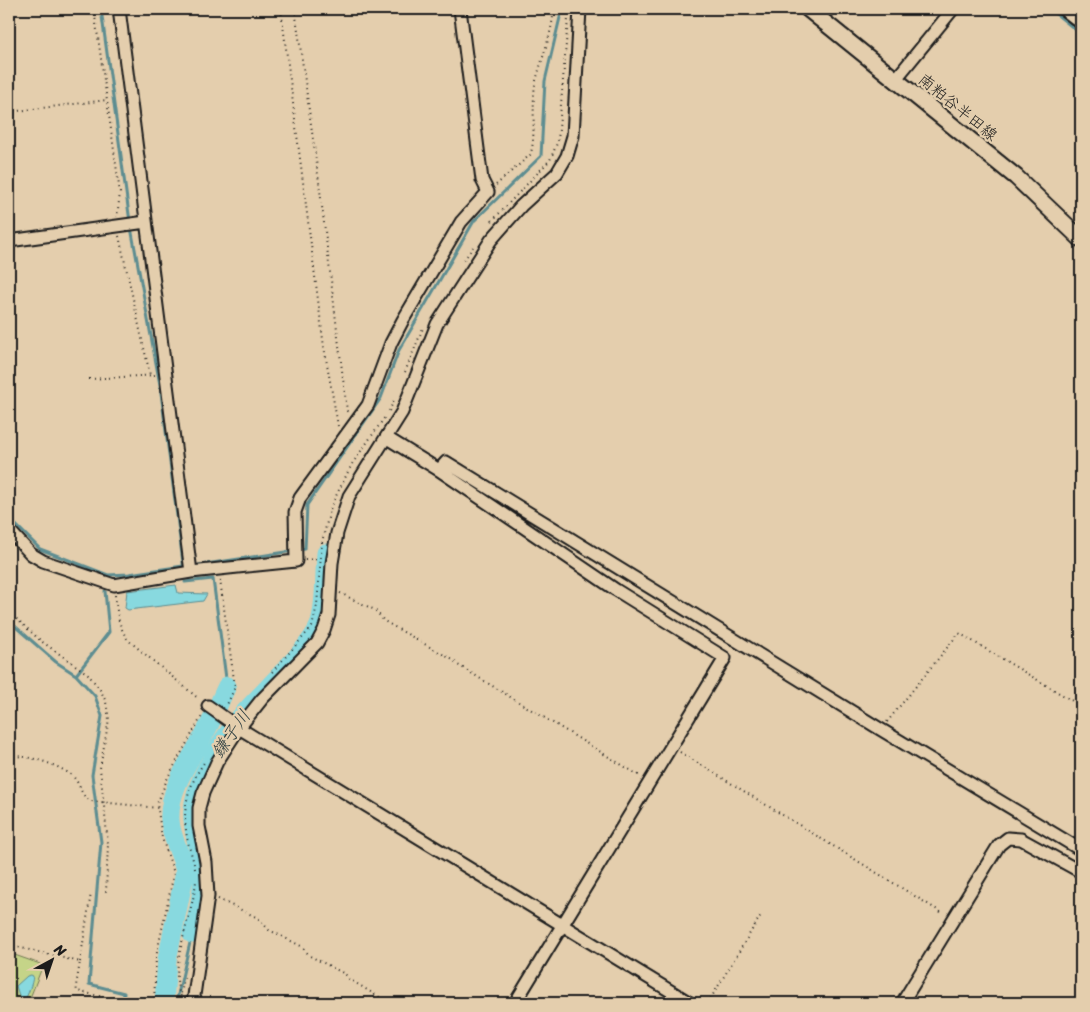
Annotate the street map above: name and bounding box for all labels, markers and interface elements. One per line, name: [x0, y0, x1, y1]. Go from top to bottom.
street label: 南粕谷半田線: [912, 66, 1004, 148]
water label: 鎌子川: [202, 703, 260, 765]
north arrow: [28, 934, 78, 984]
text: N: [48, 937, 72, 963]

